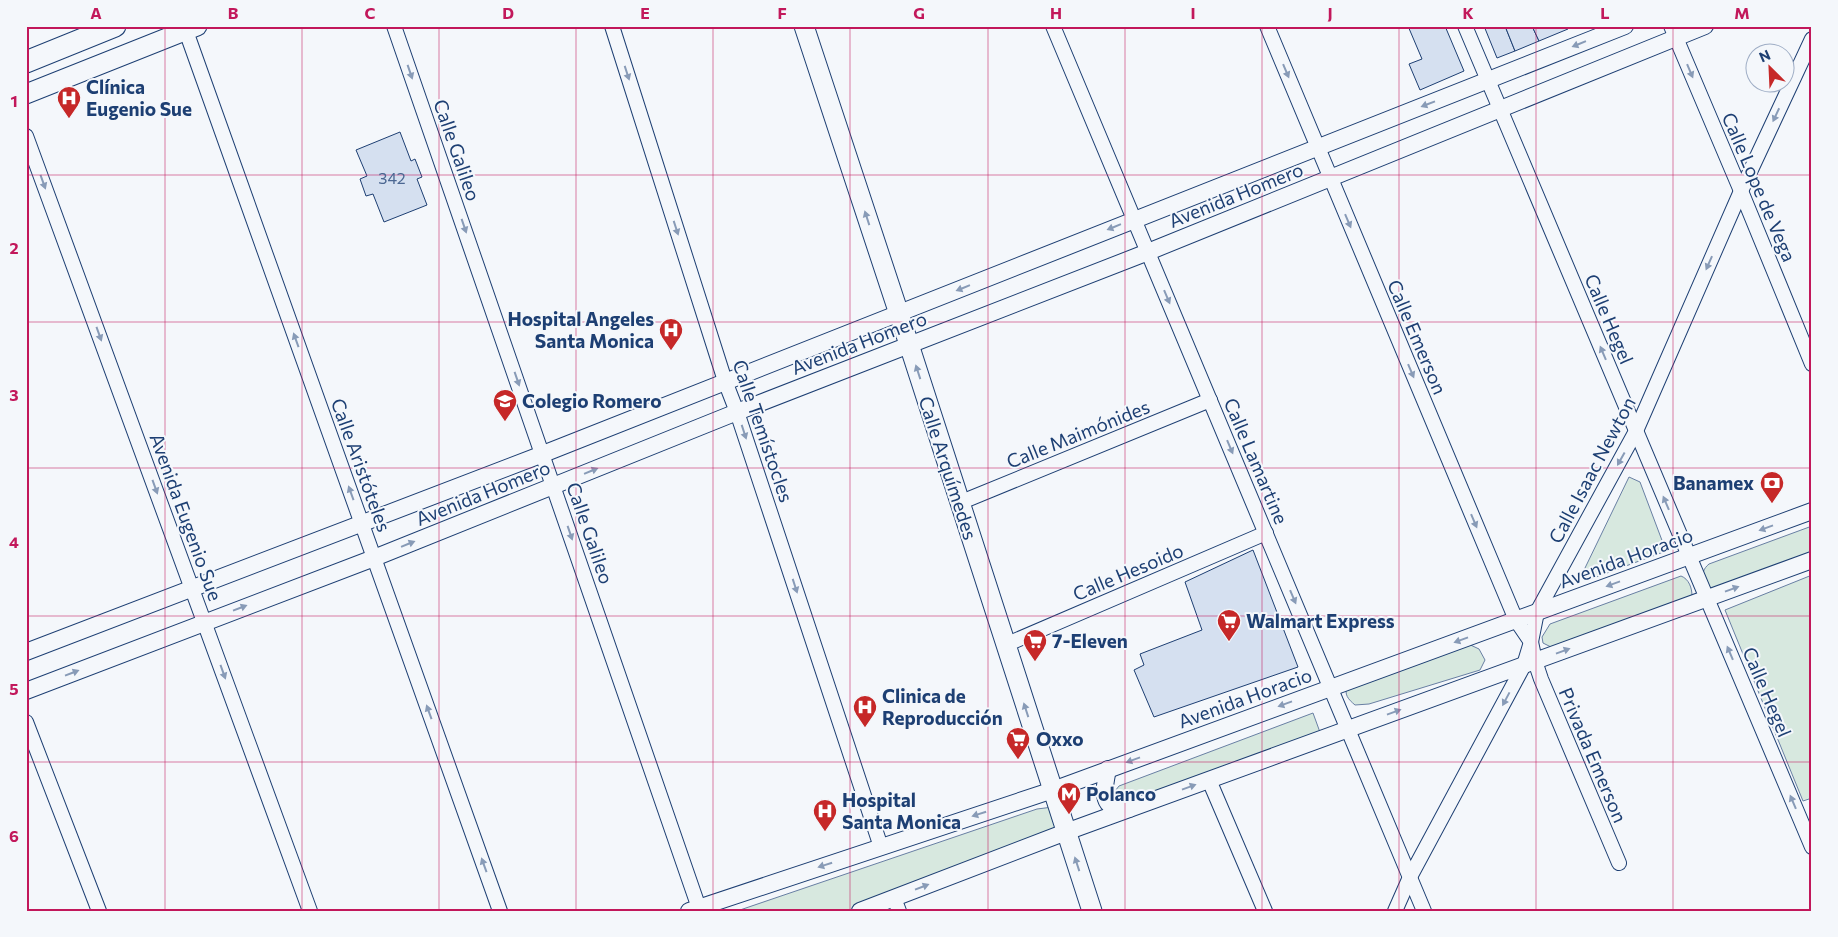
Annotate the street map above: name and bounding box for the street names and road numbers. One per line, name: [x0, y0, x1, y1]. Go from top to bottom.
street label: Calle Galileo: [429, 96, 486, 204]
street label: Calle Lope de Vega: [1718, 109, 1801, 265]
street label: Avenida Homero: [1165, 157, 1306, 232]
street label: Calle Hegel: [1580, 270, 1639, 367]
street label: Calle Emerson: [1383, 276, 1452, 398]
street label: Avenida Homero: [788, 306, 930, 379]
street label: Calle Temístocles: [728, 357, 799, 505]
street label: Calle Arquímedes: [914, 393, 983, 542]
street label: Calle Isaac Newton: [1543, 393, 1640, 547]
street label: Calle Maimónides: [1003, 394, 1153, 473]
street label: Calle Lamartine: [1220, 394, 1293, 527]
street label: Calle Aristóteles: [327, 395, 396, 535]
street label: Avenida Eugenio Sue: [145, 430, 227, 604]
street label: Avenida Homero: [412, 455, 553, 530]
street label: Calle Galileo: [562, 479, 619, 587]
street label: Avenida Horacio: [1556, 523, 1696, 592]
street label: Calle Hesoido: [1069, 538, 1186, 605]
street label: Calle Hegel: [1738, 643, 1797, 740]
street label: Avenida Horacio: [1175, 663, 1315, 732]
street label: Privada Emerson: [1555, 684, 1632, 826]

